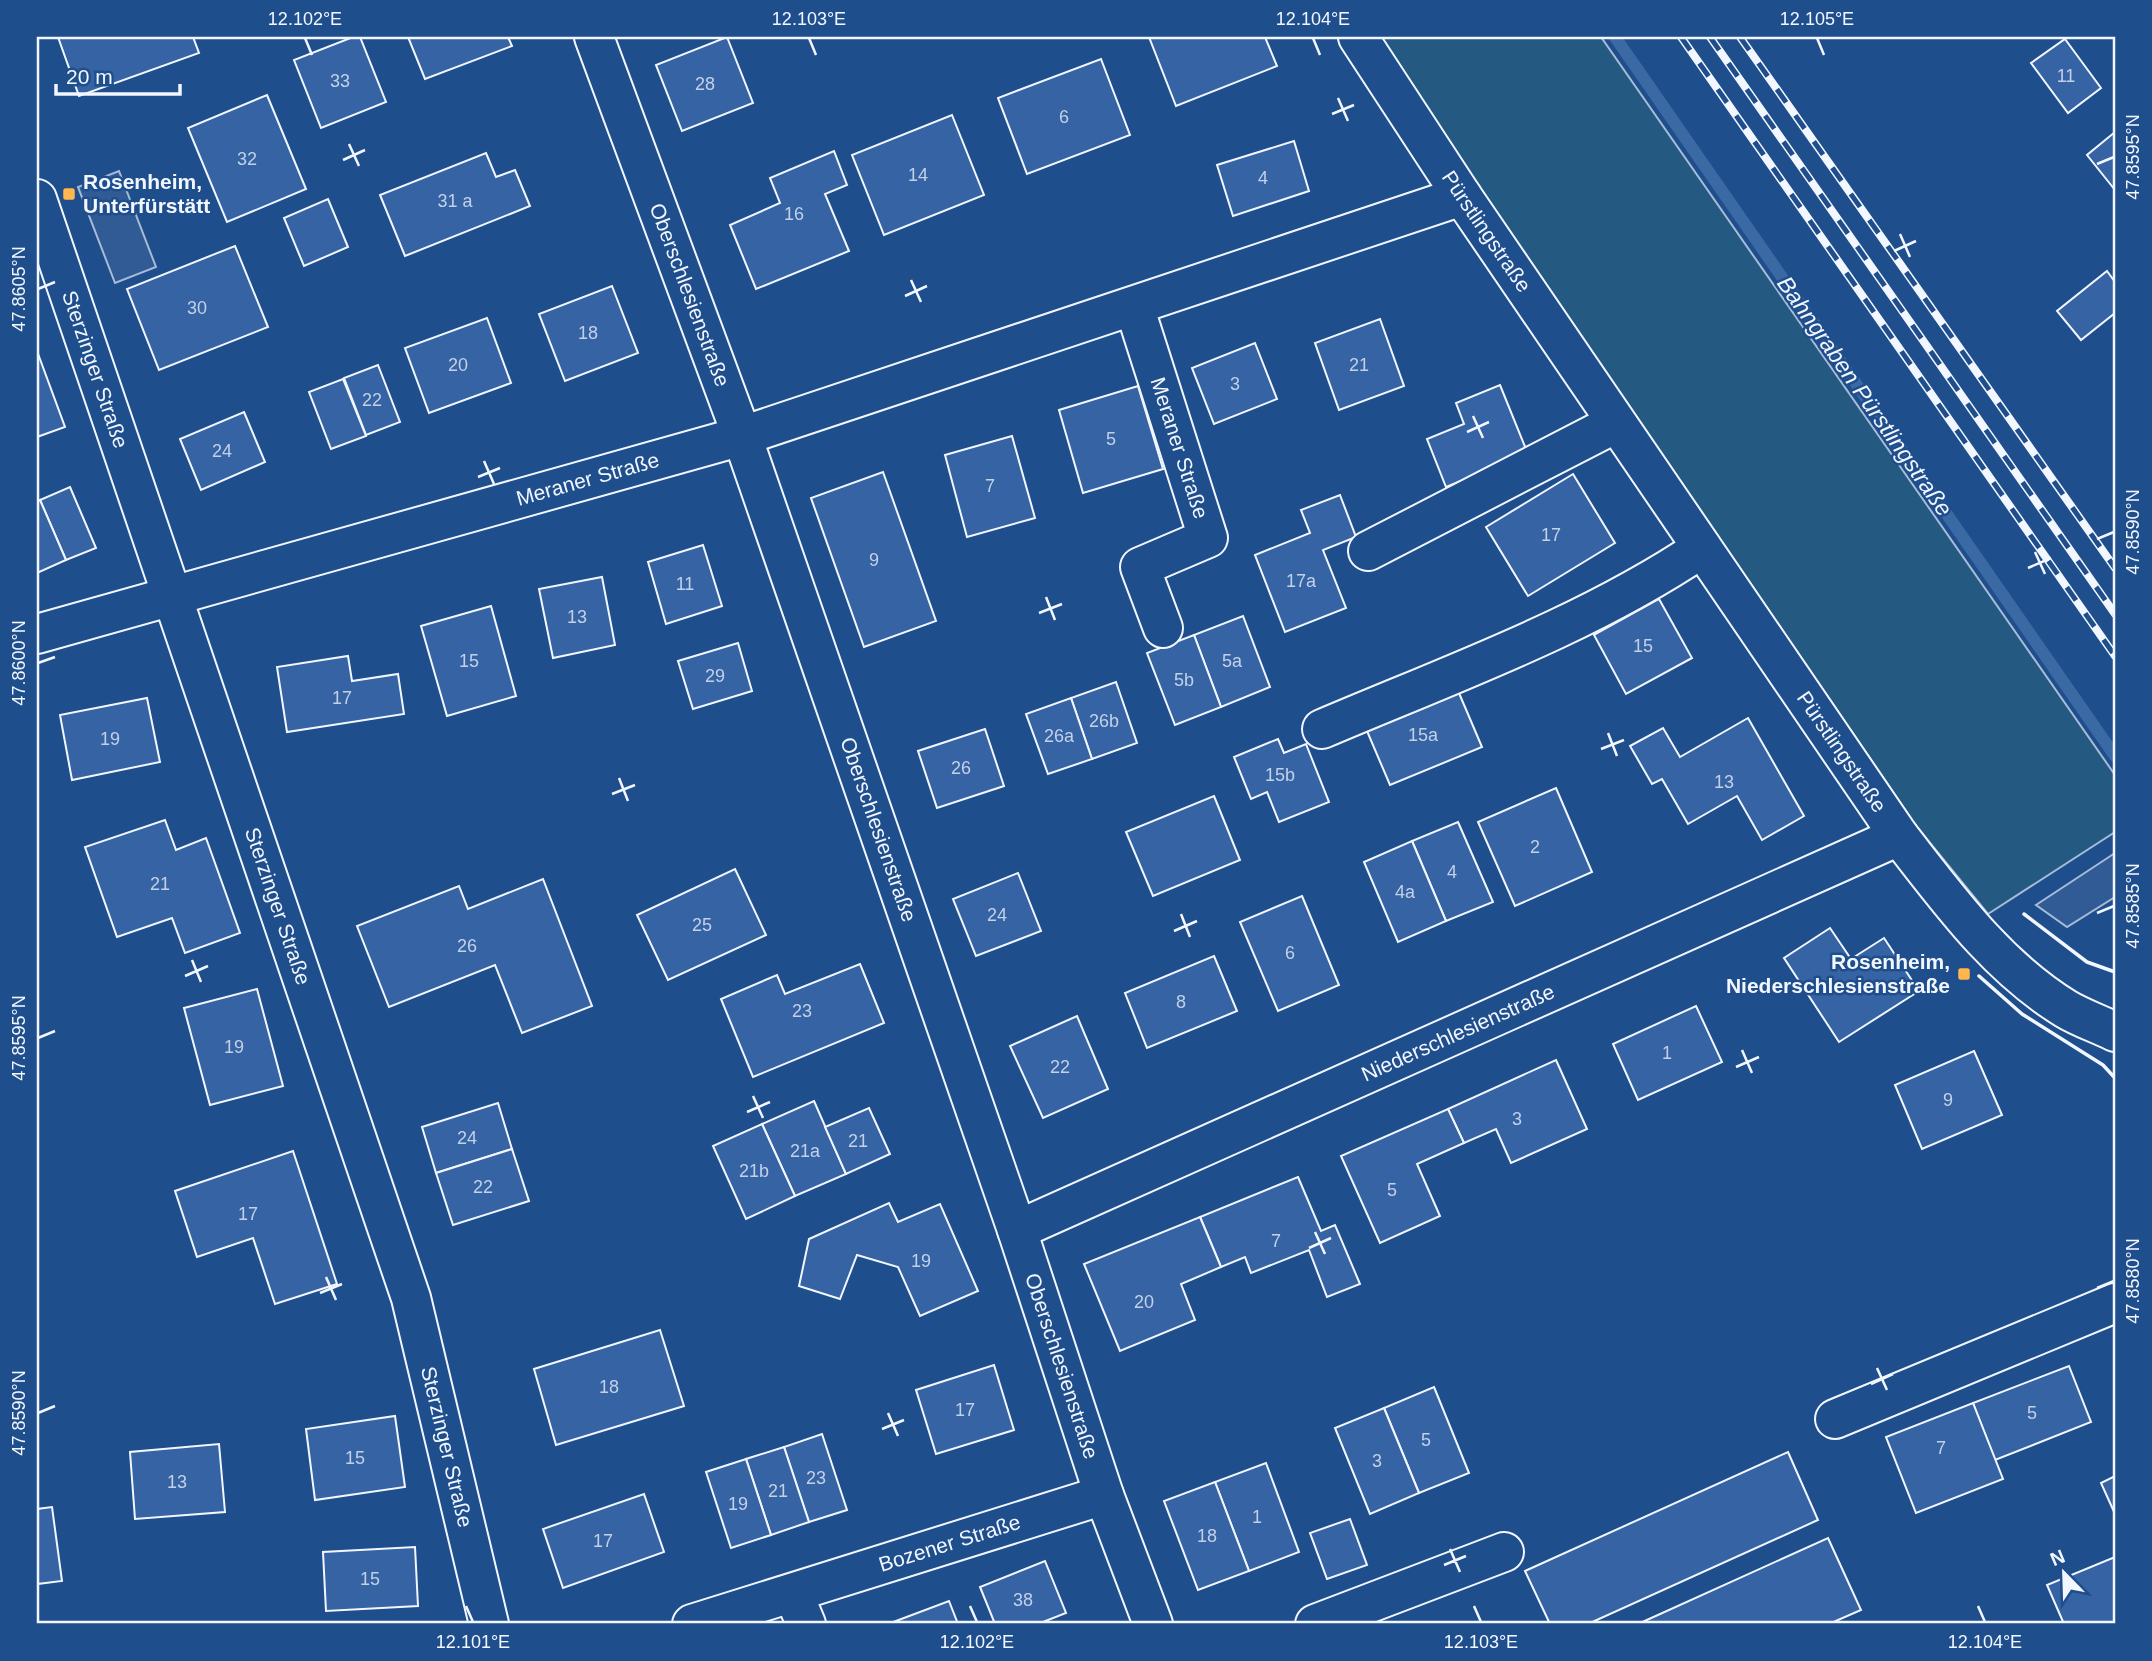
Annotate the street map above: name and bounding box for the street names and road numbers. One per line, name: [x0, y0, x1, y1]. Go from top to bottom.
street label: Pürstlingstraße: [1438, 166, 1536, 296]
street label: Oberschlesienstraße: [646, 200, 735, 390]
street label: Sterzinger Straße: [58, 288, 133, 451]
street label: Meraner Straße: [1146, 374, 1213, 521]
street label: Meraner Straße: [514, 448, 662, 510]
street label: Pürstlingstraße: [1793, 687, 1891, 816]
street label: Oberschlesienstraße: [836, 734, 921, 925]
street label: Sterzinger Straße: [241, 824, 316, 988]
street label: Niederschlesienstraße: [1358, 979, 1558, 1086]
street label: Oberschlesienstraße: [1021, 1270, 1103, 1462]
street label: Sterzinger Straße: [417, 1364, 477, 1530]
street label: Bozener Straße: [876, 1510, 1023, 1576]

